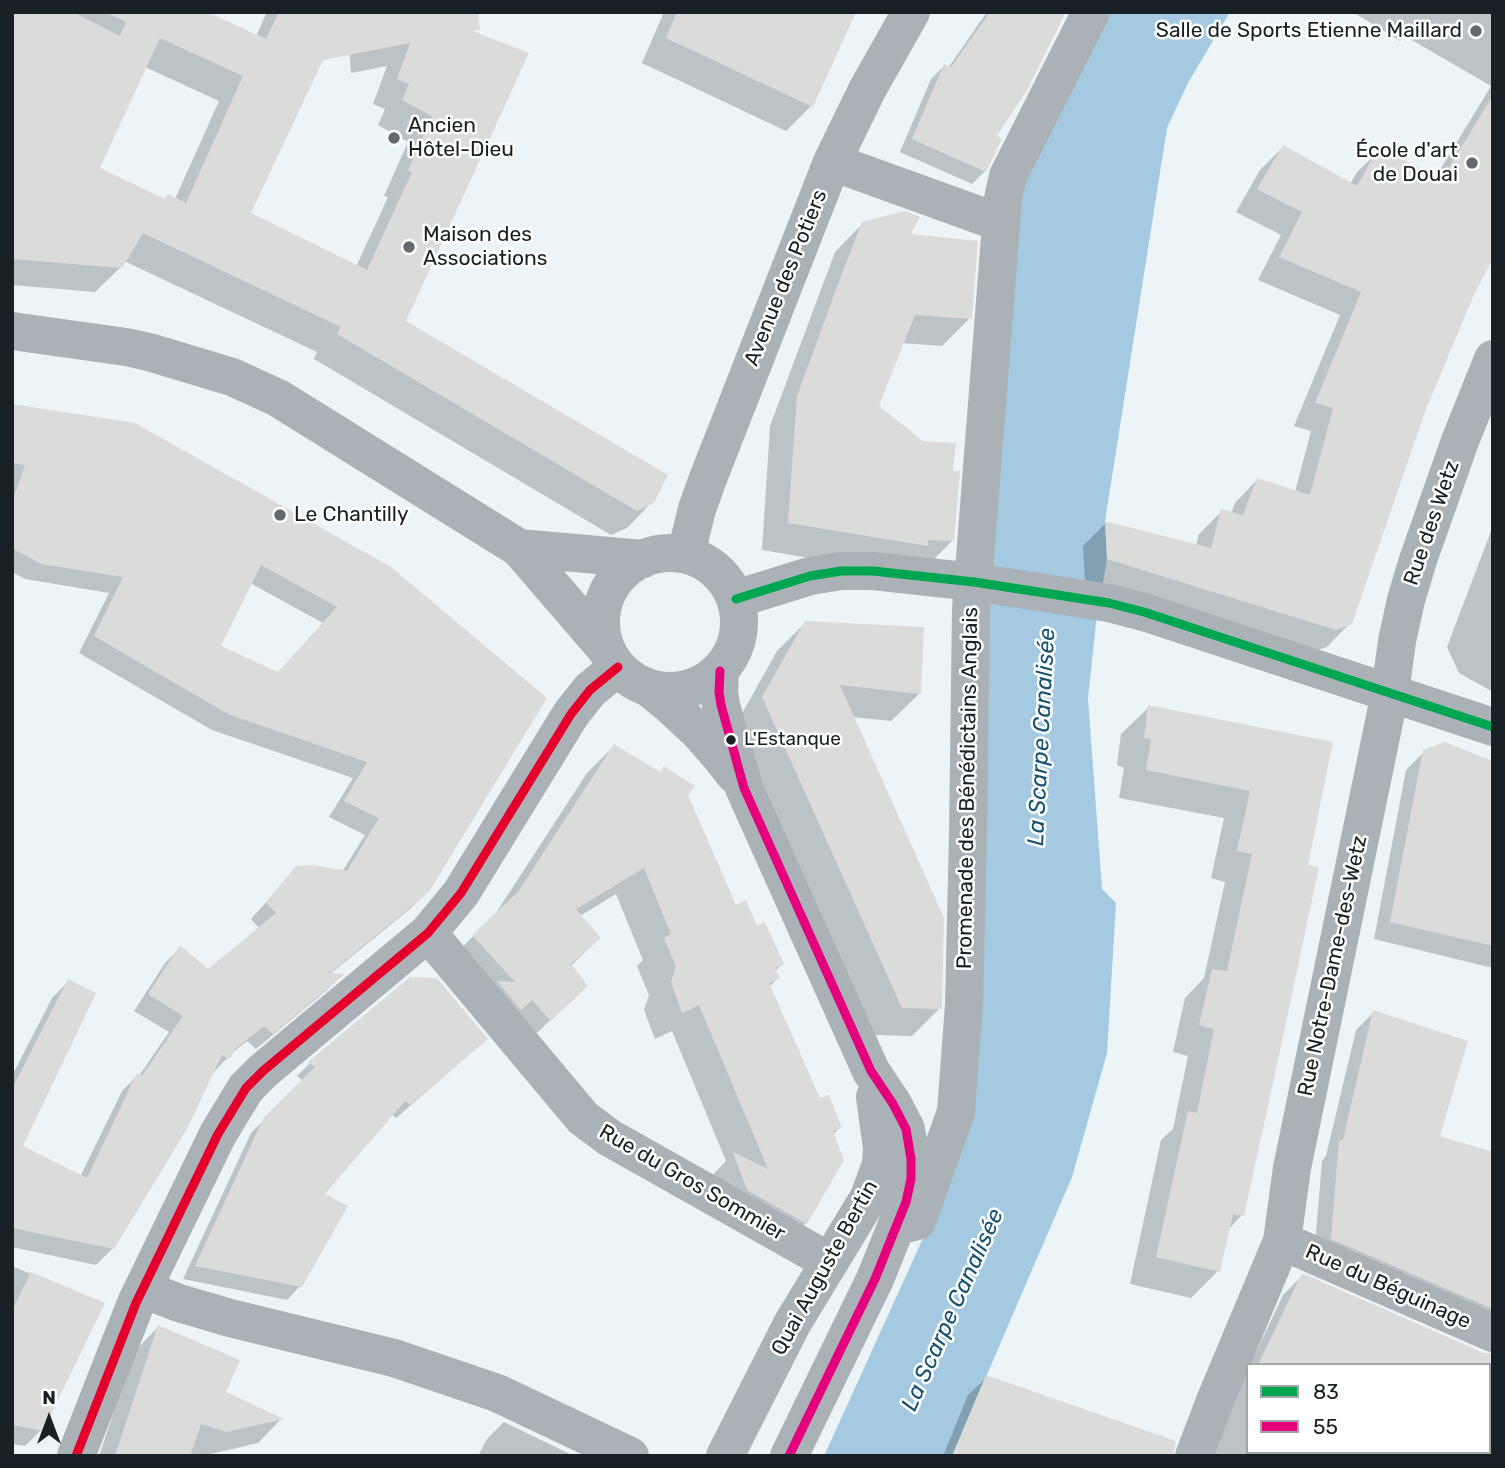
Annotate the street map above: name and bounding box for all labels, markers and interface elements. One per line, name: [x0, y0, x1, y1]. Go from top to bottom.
place label: Salle de Sports Etienne Maillard: [1156, 18, 1462, 44]
marker: Salle de Sports Etienne Maillard: [1468, 23, 1484, 39]
place label: Ancien Hôtel-Dieu: [408, 113, 514, 163]
marker: Ancien Hôtel-Dieu: [386, 130, 402, 146]
place label: École d'art de Douai: [1355, 138, 1458, 188]
marker: École d'art de Douai: [1464, 155, 1480, 171]
street label: Avenue des Potiers: [739, 186, 833, 370]
place label: Maison des Associations: [423, 222, 547, 272]
marker: Maison des Associations: [401, 239, 417, 255]
street label: Rue des Wetz: [1399, 457, 1465, 589]
place label: Le Chantilly: [294, 502, 409, 528]
marker: Le Chantilly: [272, 507, 288, 523]
street label: Promenade des Bénédictains Anglais: [952, 607, 984, 969]
water label: La Scarpe Canalisée: [1023, 627, 1061, 847]
place label: L'Estanque: [744, 729, 841, 751]
marker: L'Estanque: [724, 733, 738, 747]
street label: Rue Notre-Dame-des-Wetz: [1293, 833, 1373, 1099]
street label: Rue du Gros Sommier: [594, 1119, 790, 1247]
street label: Quai Auguste Bertin: [766, 1176, 884, 1360]
water label: La Scarpe Canalisée: [896, 1205, 1010, 1415]
street label: Rue du Béguinage: [1301, 1239, 1475, 1335]
legend: [1246, 1363, 1491, 1454]
text: 83: [1313, 1379, 1339, 1404]
north arrow: [14, 1384, 84, 1454]
text: N: [42, 1386, 56, 1409]
text: 55: [1313, 1414, 1338, 1439]

